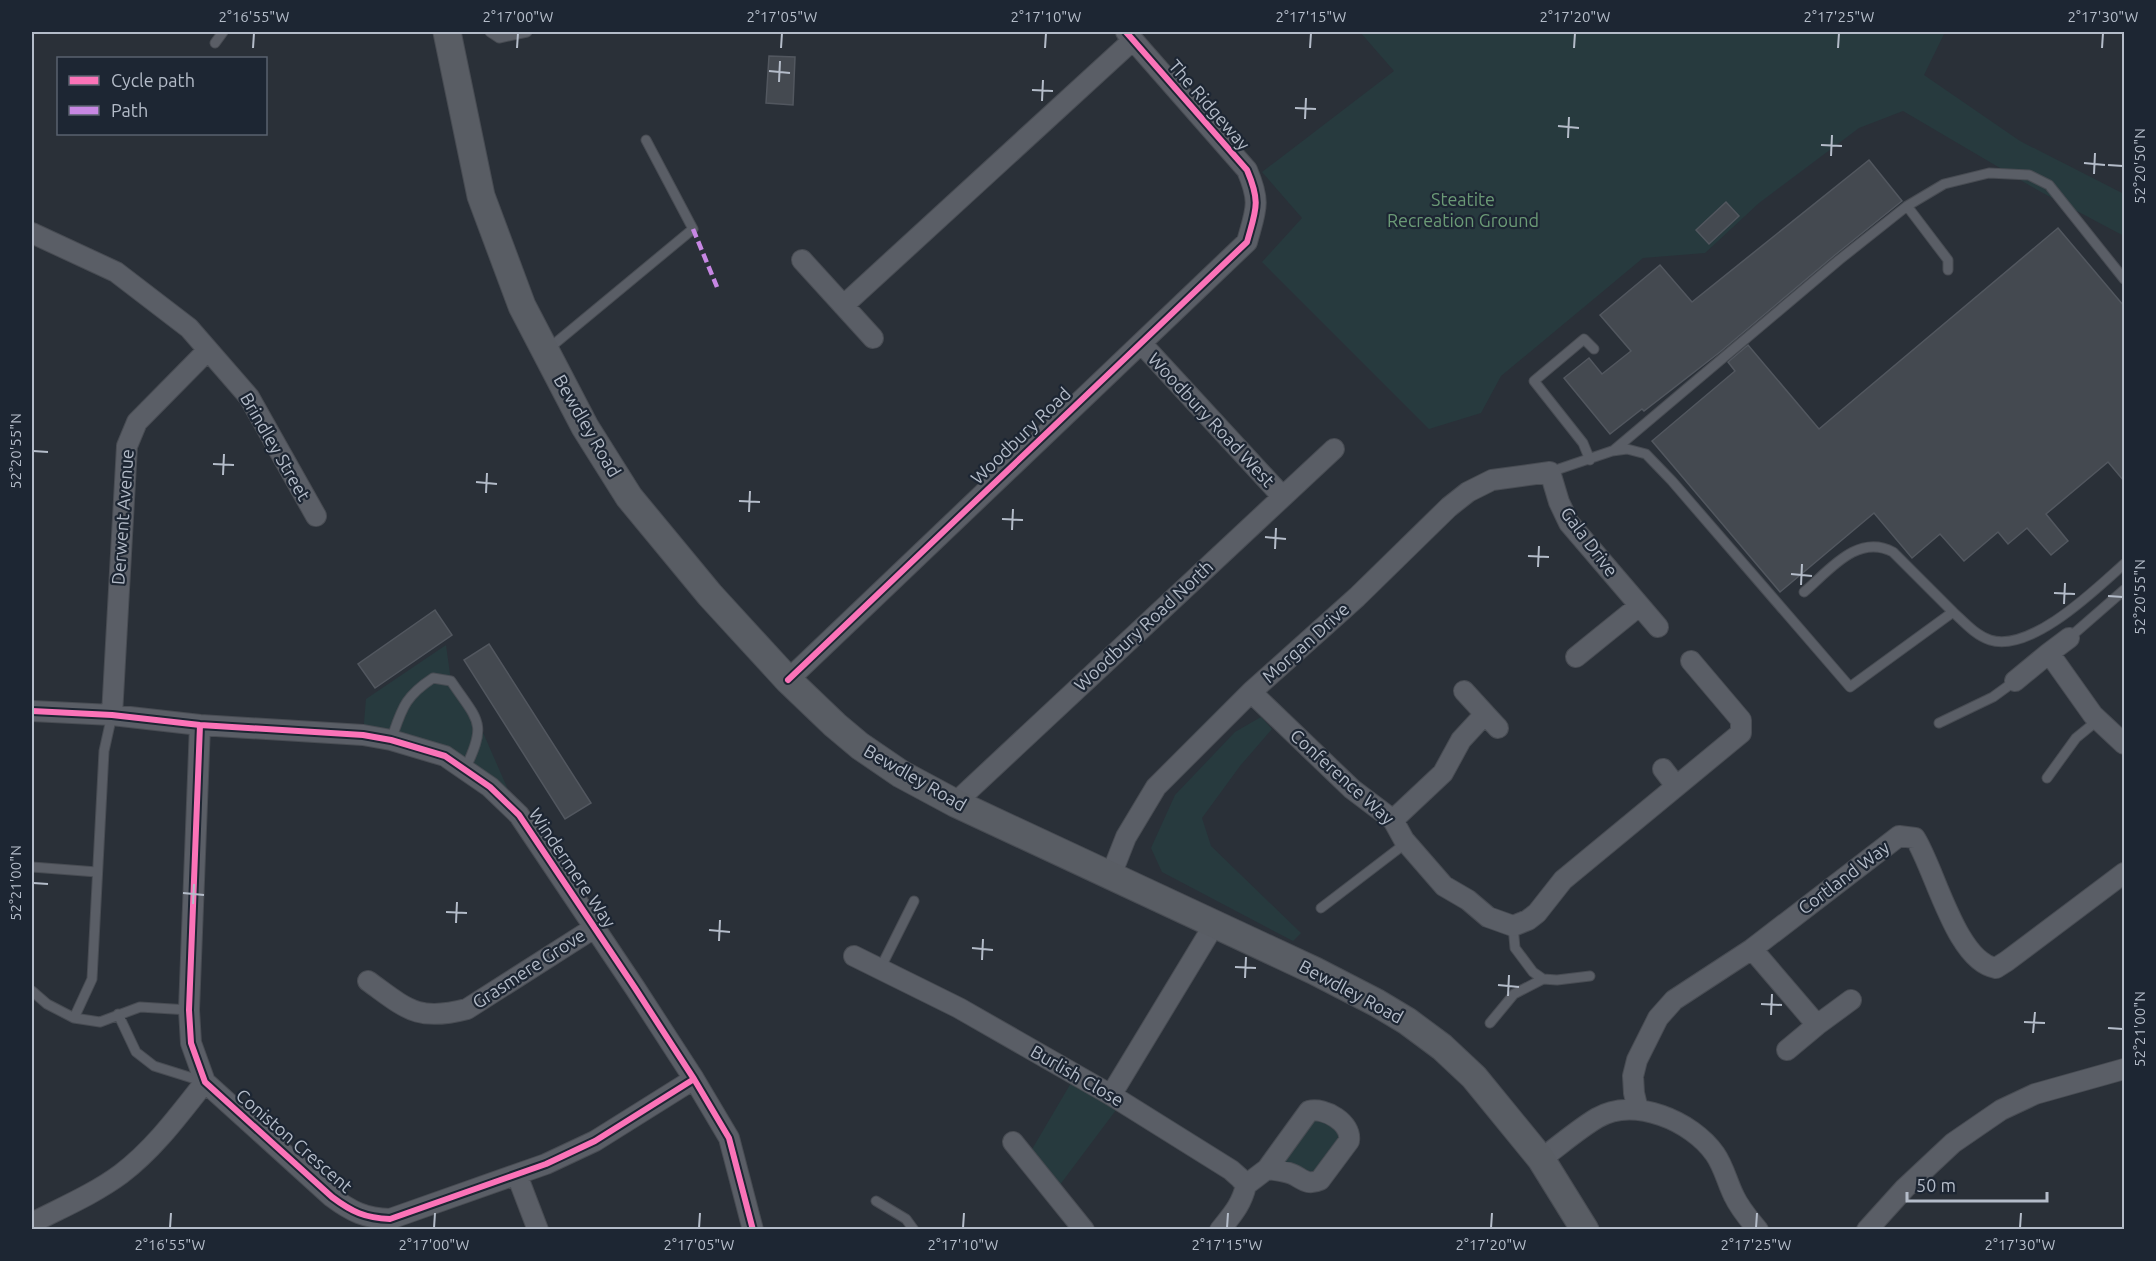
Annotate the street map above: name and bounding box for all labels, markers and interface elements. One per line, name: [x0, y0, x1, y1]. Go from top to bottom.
text: 2°16'55"W: [219, 8, 290, 25]
text: 2°17'00"W: [483, 8, 554, 25]
text: 2°17'05"W: [747, 8, 818, 25]
text: 2°17'10"W: [1011, 8, 1082, 25]
text: 2°17'15"W: [1276, 8, 1347, 25]
text: 2°17'20"W: [1540, 8, 1611, 25]
text: 2°17'25"W: [1804, 8, 1875, 25]
text: 2°17'30"W: [2068, 8, 2139, 25]
street label: The Ridgeway: [1165, 55, 1254, 154]
legend: [57, 57, 267, 135]
text: Cycle path: [111, 70, 195, 90]
text: Path: [111, 100, 148, 120]
text: 52°20'50"N: [2131, 128, 2148, 204]
park label: Steatite Recreation Ground: [1387, 189, 1539, 230]
street label: Woodbury Road West: [1145, 348, 1279, 490]
street label: Bewdley Road: [551, 371, 625, 480]
street label: Woodbury Road: [966, 383, 1074, 488]
street label: Brindley Street: [237, 389, 315, 504]
text: 52°20'55"N: [7, 413, 24, 489]
street label: Derwent Avenue: [107, 448, 137, 585]
street label: Gala Drive: [1557, 503, 1622, 580]
street label: Woodbury Road North: [1070, 556, 1217, 695]
text: 52°20'55"N: [2131, 559, 2148, 635]
street label: Morgan Drive: [1258, 598, 1353, 686]
street label: Conference Way: [1287, 725, 1399, 828]
street label: Bewdley Road: [861, 740, 970, 814]
street label: Windermere Way: [526, 804, 620, 931]
street label: Cortland Way: [1794, 836, 1893, 918]
text: 52°21'00"N: [7, 845, 24, 921]
street label: Grasmere Grove: [468, 924, 588, 1012]
street label: Bewdley Road: [1296, 955, 1407, 1027]
text: 52°21'00"N: [2131, 991, 2148, 1067]
street label: Burlish Close: [1028, 1041, 1127, 1110]
street label: Coniston Crescent: [233, 1084, 357, 1196]
scale bar: [1907, 1165, 2046, 1203]
text: 50 m: [1916, 1175, 1956, 1195]
text: 2°16'55"W: [135, 1236, 206, 1253]
text: 2°17'00"W: [399, 1236, 470, 1253]
text: 2°17'05"W: [664, 1236, 735, 1253]
text: 2°17'10"W: [928, 1236, 999, 1253]
text: 2°17'15"W: [1192, 1236, 1263, 1253]
text: 2°17'20"W: [1456, 1236, 1527, 1253]
text: 2°17'25"W: [1721, 1236, 1792, 1253]
text: 2°17'30"W: [1985, 1236, 2056, 1253]

